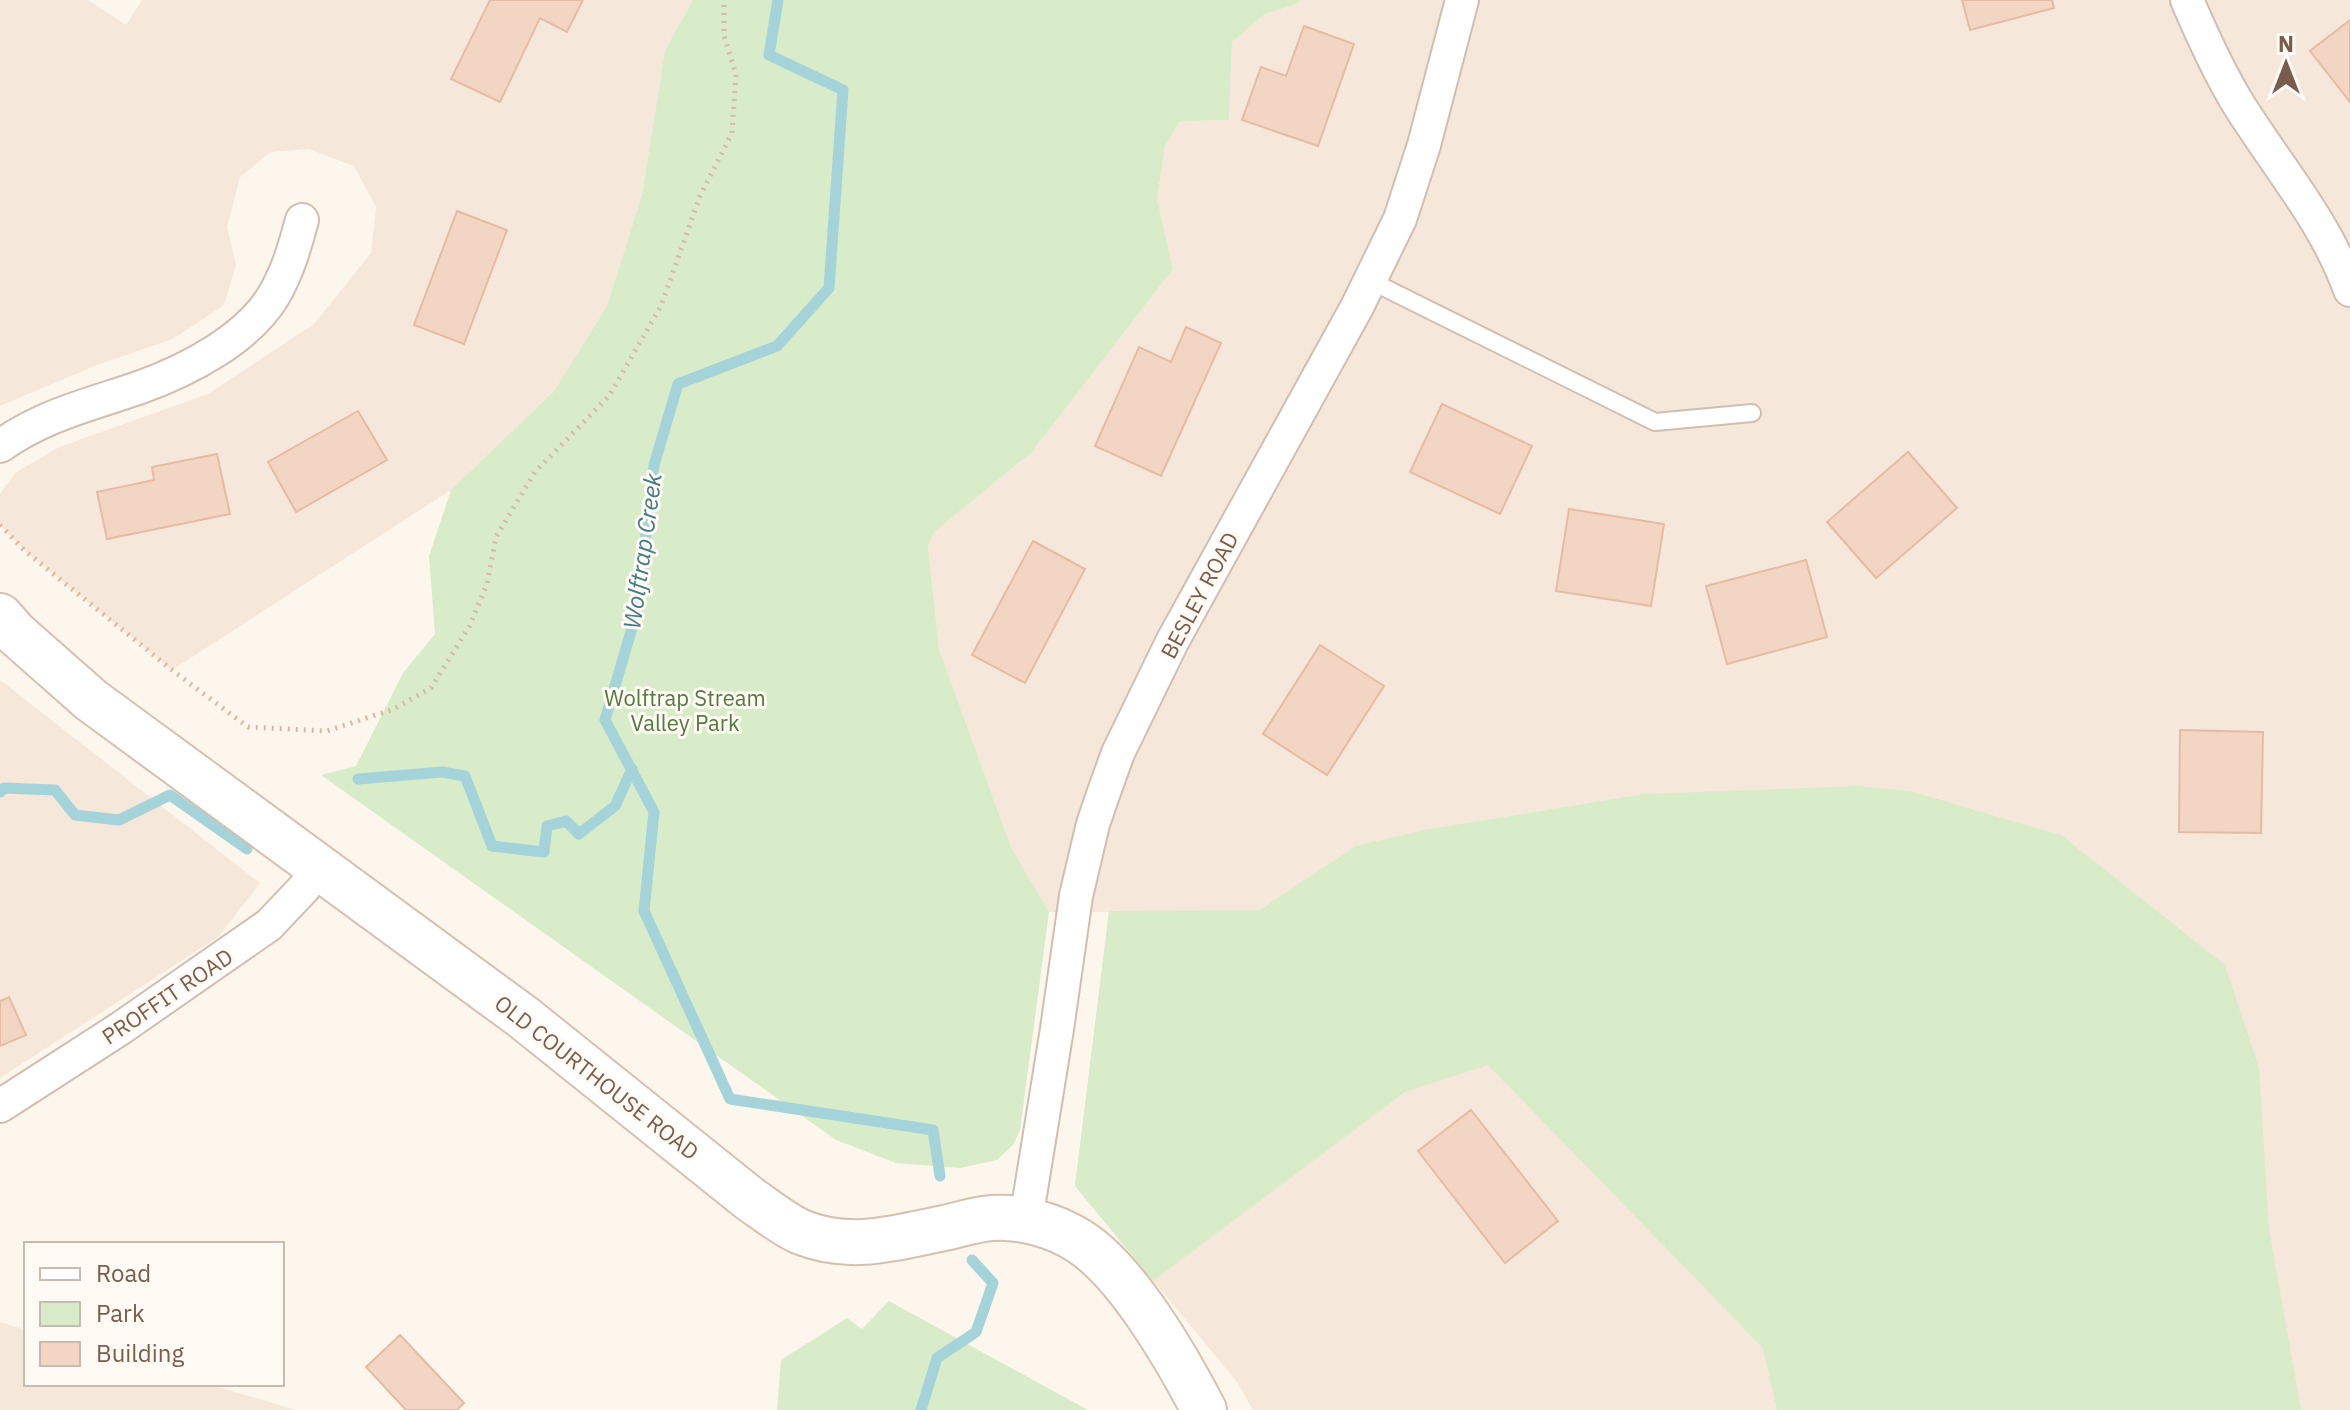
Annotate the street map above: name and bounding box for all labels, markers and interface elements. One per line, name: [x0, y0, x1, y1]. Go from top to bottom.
north arrow: [2246, 24, 2326, 104]
text: N: [2278, 29, 2294, 58]
water label: Wolftrap Creek: [615, 471, 669, 631]
street label: BESLEY ROAD: [1153, 527, 1245, 663]
park label: Wolftrap Stream Valley Park: [604, 683, 766, 737]
street label: PROFFIT ROAD: [96, 942, 238, 1050]
street label: OLD COURTHOUSE ROAD: [489, 988, 705, 1166]
legend: [24, 1242, 284, 1386]
text: Road: [96, 1257, 151, 1289]
text: Park: [96, 1297, 145, 1329]
text: Building: [96, 1337, 184, 1369]

